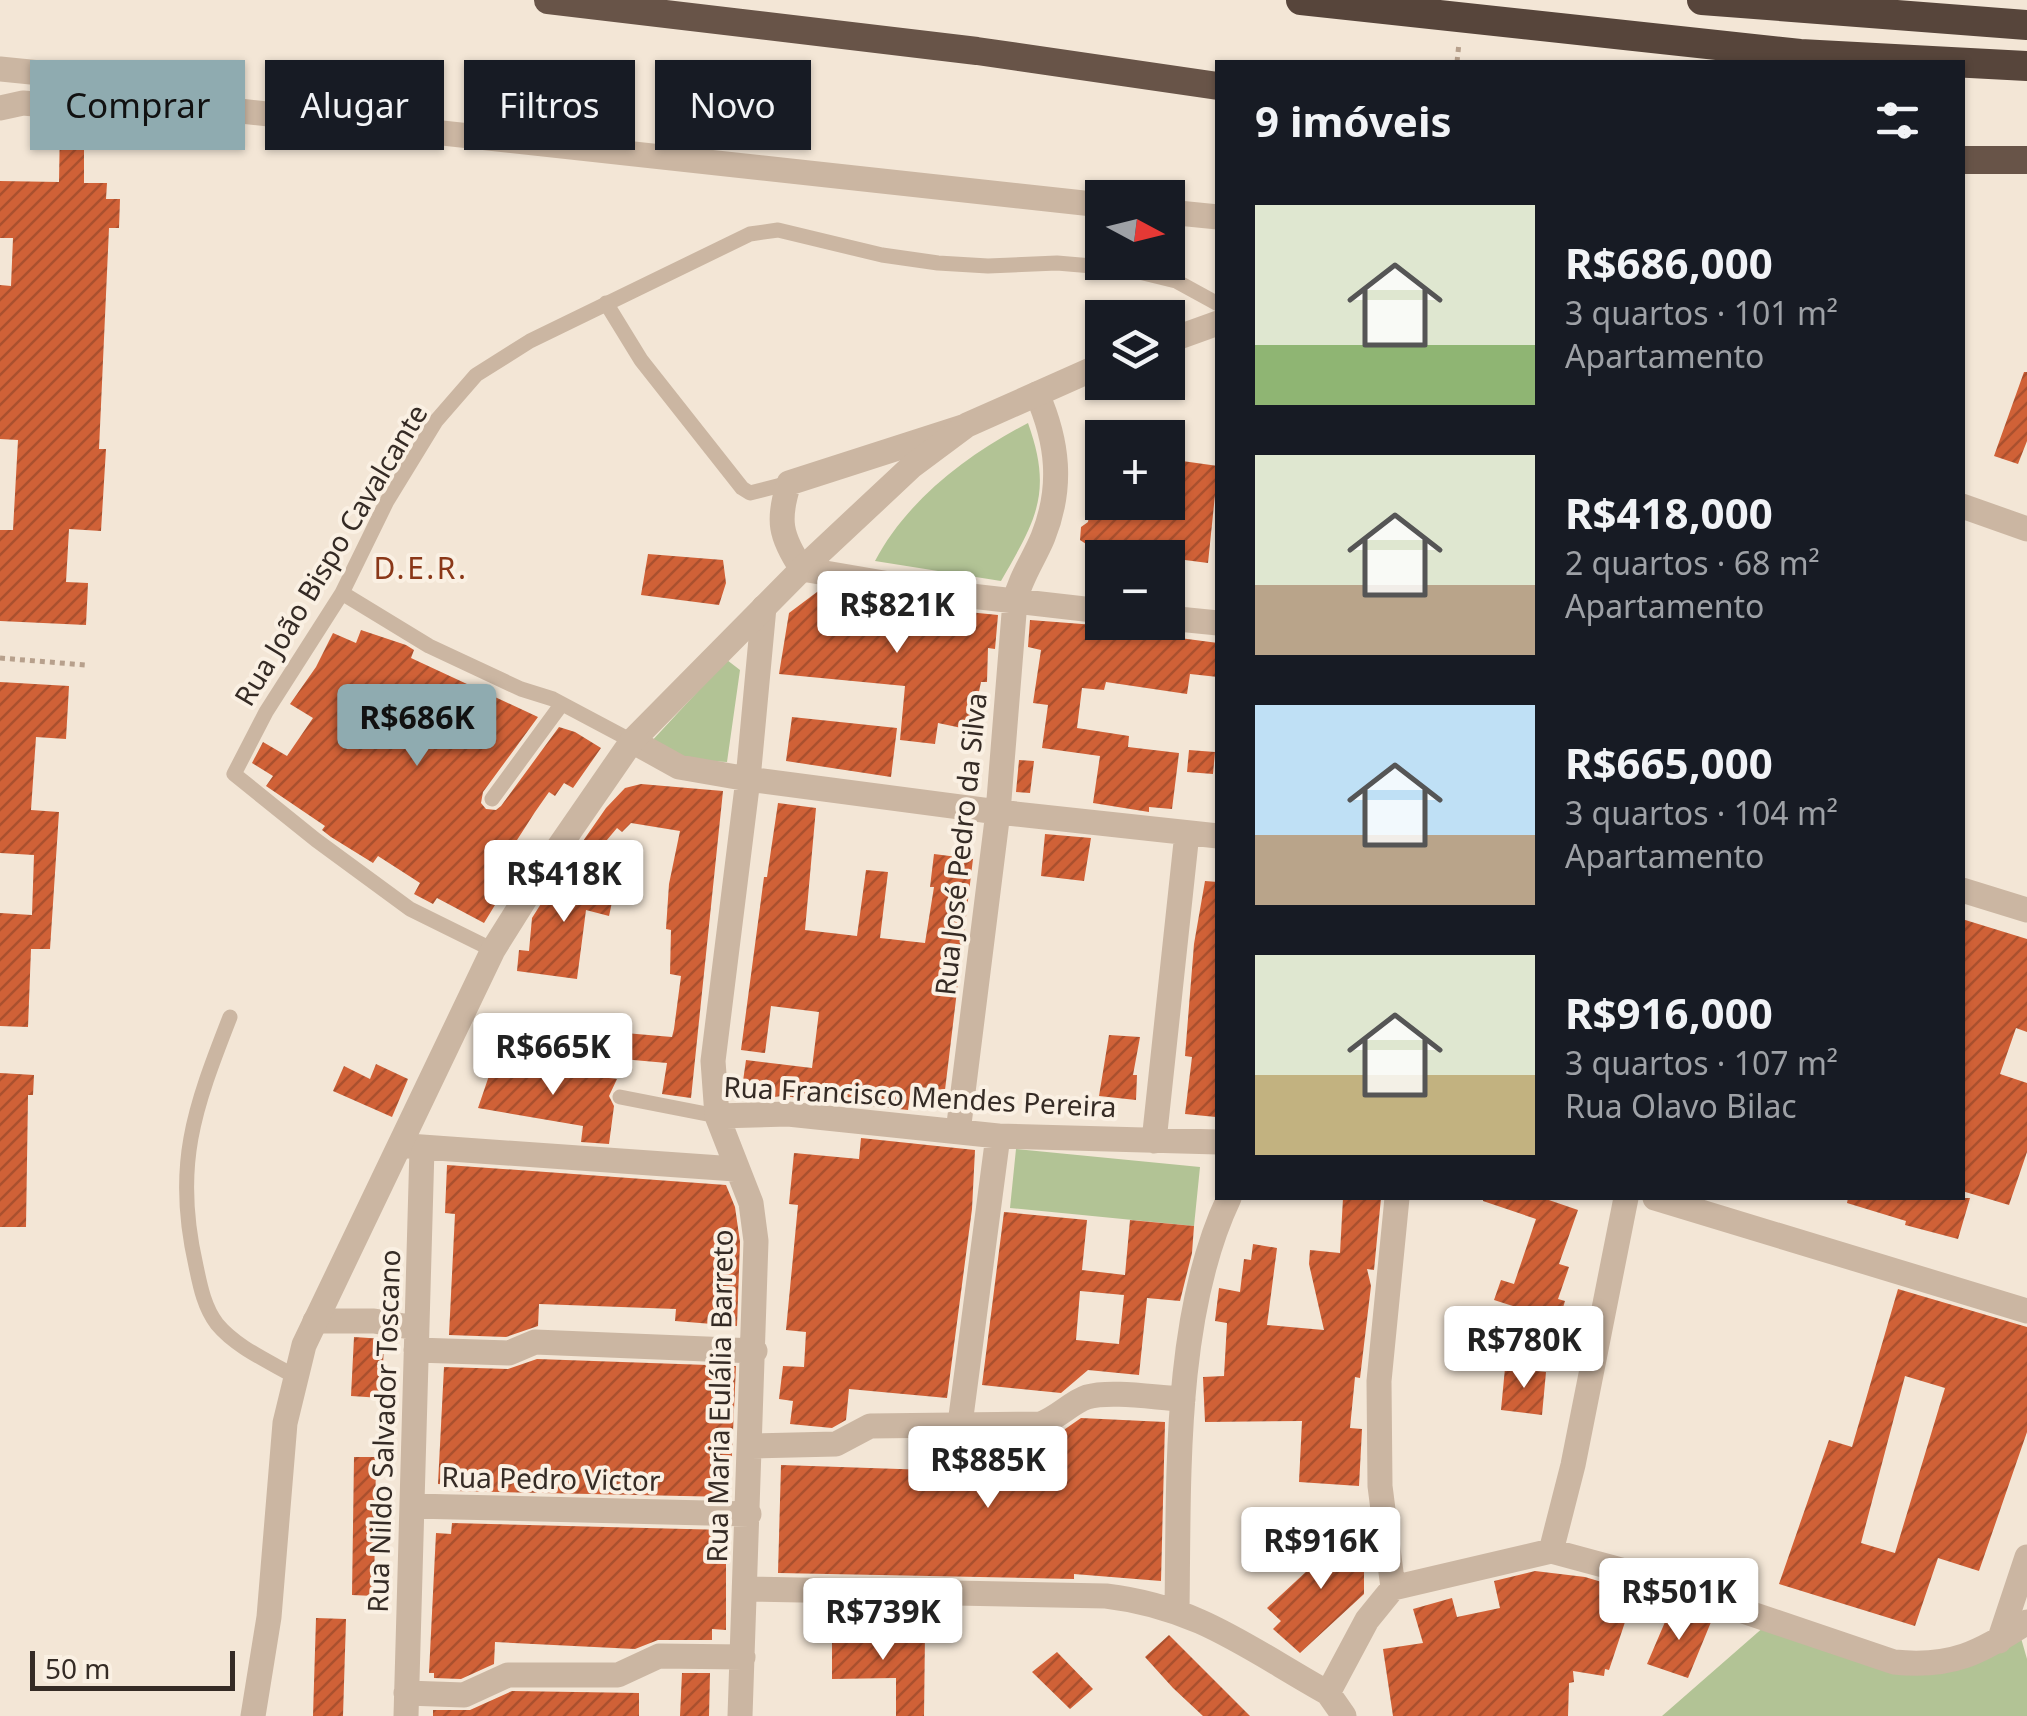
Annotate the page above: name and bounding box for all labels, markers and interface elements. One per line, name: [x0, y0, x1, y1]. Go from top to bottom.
chip: Comprar: [30, 60, 245, 150]
chip: Alugar: [265, 60, 444, 150]
chip: Filtros: [464, 60, 635, 150]
chip: Novo: [655, 60, 811, 150]
text: 9 imóveis: [1255, 92, 1452, 149]
icon: filters: [1870, 93, 1925, 148]
north arrow: [1085, 180, 1185, 280]
map controls: [1085, 180, 1185, 640]
text: R$686,000: [1565, 234, 1773, 291]
icon: home: [1335, 245, 1455, 365]
text: 3 quartos · 101 m²: [1565, 291, 1838, 334]
button: layers: [1085, 300, 1185, 400]
text: Apartamento: [1565, 334, 1764, 377]
street label: Rua João Bispo Cavalcante: [225, 397, 435, 712]
button: +: [1085, 420, 1185, 520]
text: R$418,000: [1565, 484, 1773, 541]
icon: home: [1335, 495, 1455, 615]
button: −: [1085, 540, 1185, 640]
text: 2 quartos · 68 m²: [1565, 541, 1820, 584]
district label: D.E.R.: [373, 547, 469, 588]
pin: R$821K: [816, 571, 978, 656]
text: R$821K: [839, 582, 955, 625]
text: Apartamento: [1565, 584, 1764, 627]
pin: R$686K: [336, 684, 498, 769]
street label: Rua José Pedro da Silva: [925, 691, 995, 997]
text: R$686K: [359, 695, 475, 738]
text: R$665,000: [1565, 734, 1773, 791]
icon: home: [1335, 745, 1455, 865]
text: 3 quartos · 104 m²: [1565, 791, 1838, 834]
text: Apartamento: [1565, 834, 1764, 877]
pin: R$418K: [483, 840, 645, 925]
text: R$418K: [506, 851, 622, 894]
text: R$916,000: [1565, 984, 1773, 1041]
icon: home: [1335, 995, 1455, 1115]
pin: R$665K: [472, 1013, 634, 1098]
text: R$665K: [495, 1024, 611, 1067]
text: 3 quartos · 107 m²: [1565, 1041, 1838, 1084]
street label: Rua Francisco Mendes Pereira: [722, 1067, 1118, 1125]
text: Rua Olavo Bilac: [1565, 1084, 1797, 1127]
street label: Rua Maria Eulália Barreto: [697, 1229, 741, 1563]
street label: Rua Nildo Salvador Toscano: [358, 1249, 408, 1613]
pin: R$780K: [1443, 1306, 1605, 1391]
text: R$780K: [1466, 1317, 1582, 1360]
pin: R$885K: [907, 1426, 1069, 1511]
text: R$885K: [930, 1437, 1046, 1480]
street label: Rua Pedro Victor: [441, 1457, 661, 1499]
pin: R$916K: [1240, 1507, 1402, 1592]
text: R$916K: [1263, 1518, 1379, 1561]
pin: R$501K: [1598, 1558, 1760, 1643]
text: R$501K: [1621, 1569, 1737, 1612]
pin: R$739K: [802, 1578, 964, 1663]
text: R$739K: [825, 1589, 941, 1632]
scale bar: [30, 1646, 235, 1690]
text: 50 m: [45, 1649, 111, 1687]

